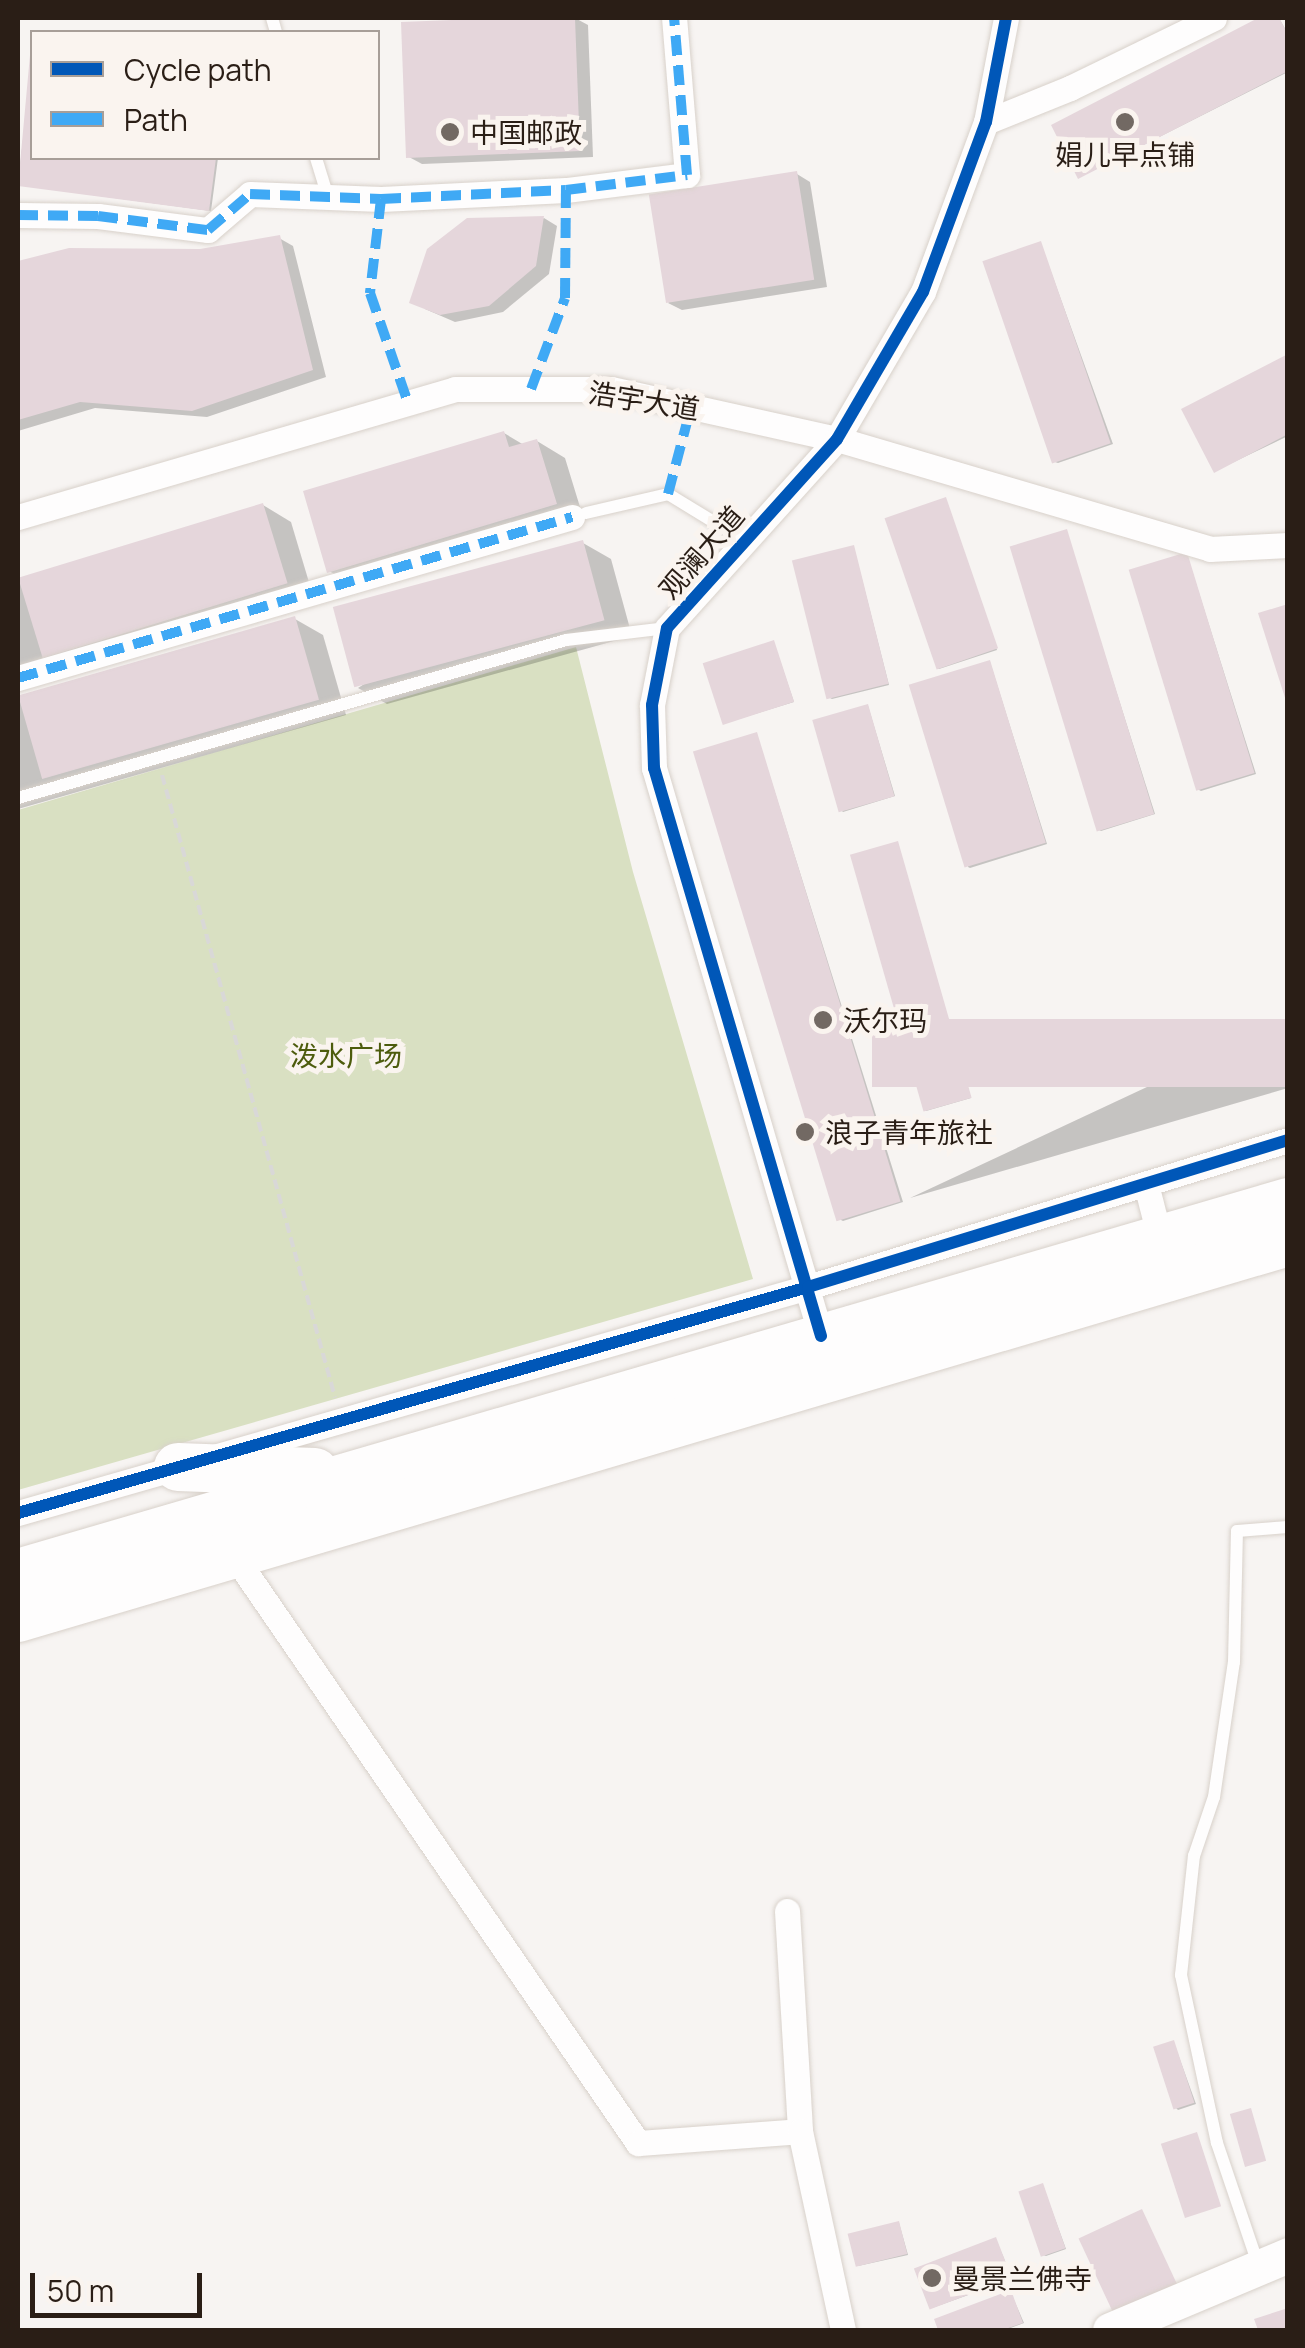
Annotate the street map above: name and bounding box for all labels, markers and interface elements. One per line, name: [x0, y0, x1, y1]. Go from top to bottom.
legend: [30, 30, 380, 160]
text: Cycle path: [124, 49, 272, 90]
text: Path: [124, 99, 188, 140]
marker: 娟儿早点铺: [1114, 111, 1136, 133]
place label: 中国邮政: [470, 115, 582, 149]
marker: 中国邮政: [439, 121, 461, 143]
place label: 娟儿早点铺: [1055, 137, 1195, 171]
street label: 浩宇大道: [586, 375, 702, 425]
street label: 观澜大道: [652, 499, 750, 605]
place label: 沃尔玛: [843, 1003, 927, 1037]
marker: 沃尔玛: [812, 1009, 834, 1031]
park label: 泼水广场: [290, 1038, 402, 1072]
place label: 浪子青年旅社: [825, 1115, 993, 1149]
marker: 浪子青年旅社: [794, 1121, 816, 1143]
scale bar: [35, 2253, 208, 2315]
place label: 曼景兰佛寺: [952, 2261, 1092, 2295]
marker: 曼景兰佛寺: [921, 2267, 943, 2289]
text: 50 m: [47, 2270, 114, 2311]

